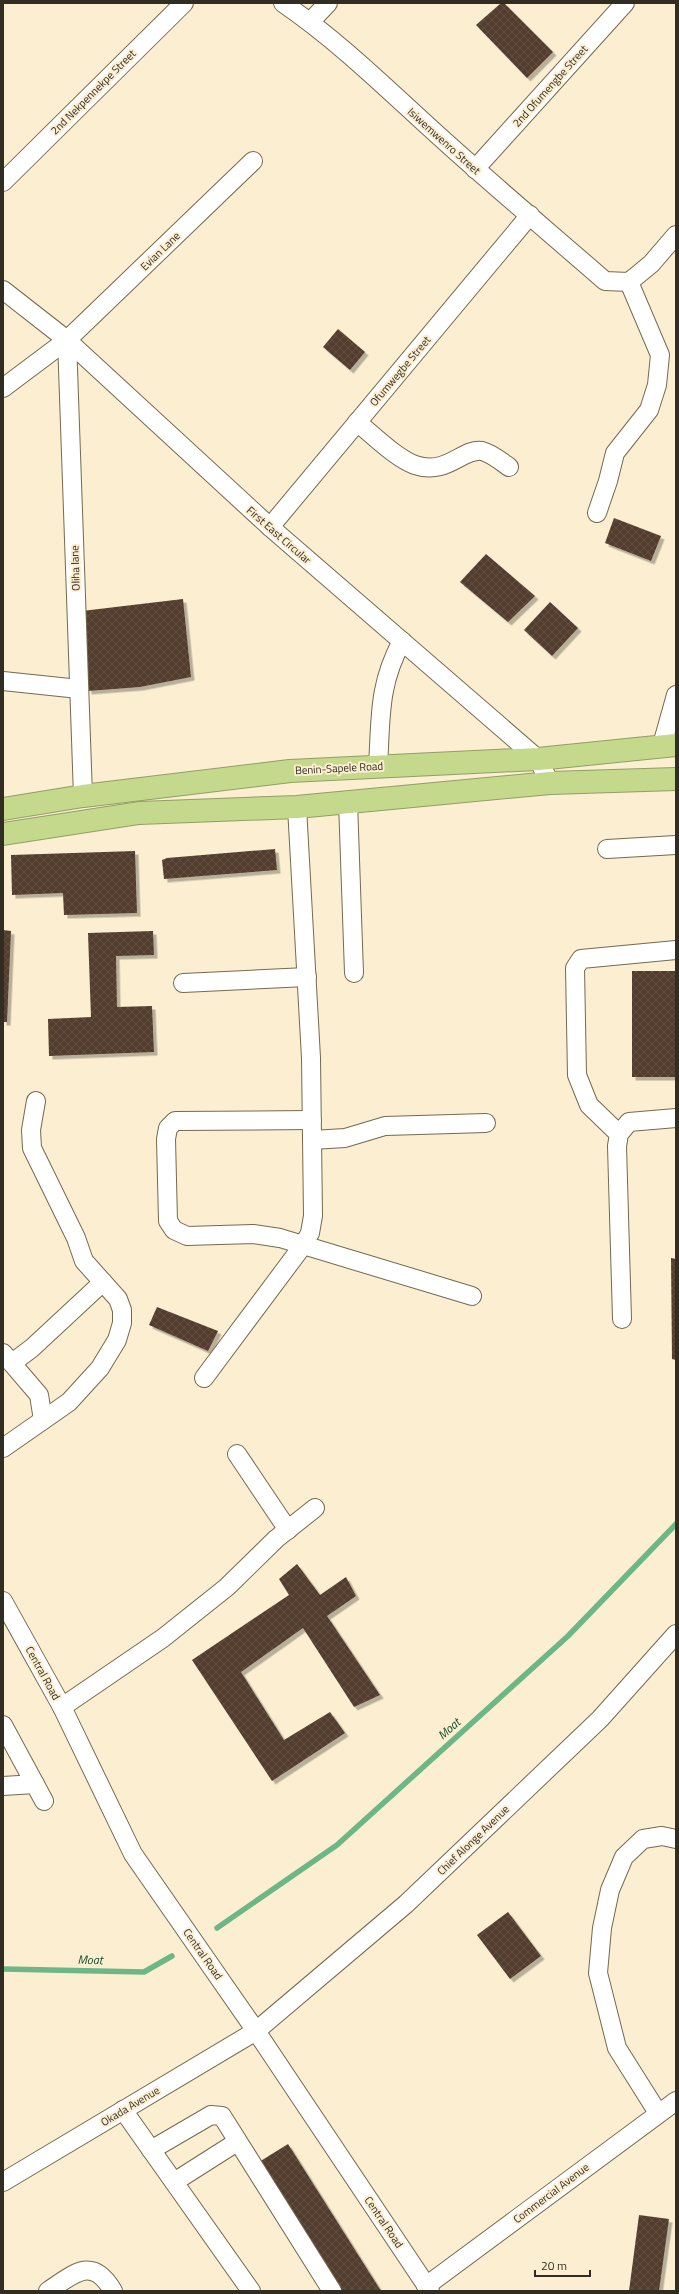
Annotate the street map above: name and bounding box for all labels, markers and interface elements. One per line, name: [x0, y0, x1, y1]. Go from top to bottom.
street label: 2nd Ofumengbe Street: [509, 41, 591, 131]
street label: 2nd Nekpennekpe Street: [47, 46, 139, 138]
street label: Isiwemwenro Street: [404, 104, 484, 178]
street label: Evian Lane: [137, 228, 184, 274]
street label: Ofumwegbe Street: [366, 332, 434, 410]
street label: First East Circular: [243, 502, 315, 568]
street label: Oliha lane: [66, 545, 84, 591]
street label: Benin-Sapele Road: [295, 758, 384, 778]
street label: Central Road: [22, 1643, 64, 1703]
water label: Moat: [433, 1712, 465, 1744]
street label: Chief Alonge Avenue: [433, 1801, 513, 1879]
street label: Central Road: [179, 1925, 227, 1983]
water label: Moat: [77, 1950, 104, 1969]
street label: Okada Avenue: [98, 2082, 163, 2130]
street label: Commercial Avenue: [510, 2159, 593, 2227]
street label: Central Road: [361, 2193, 407, 2251]
scale bar: [535, 2252, 590, 2278]
text: 20 m: [541, 2256, 567, 2275]

